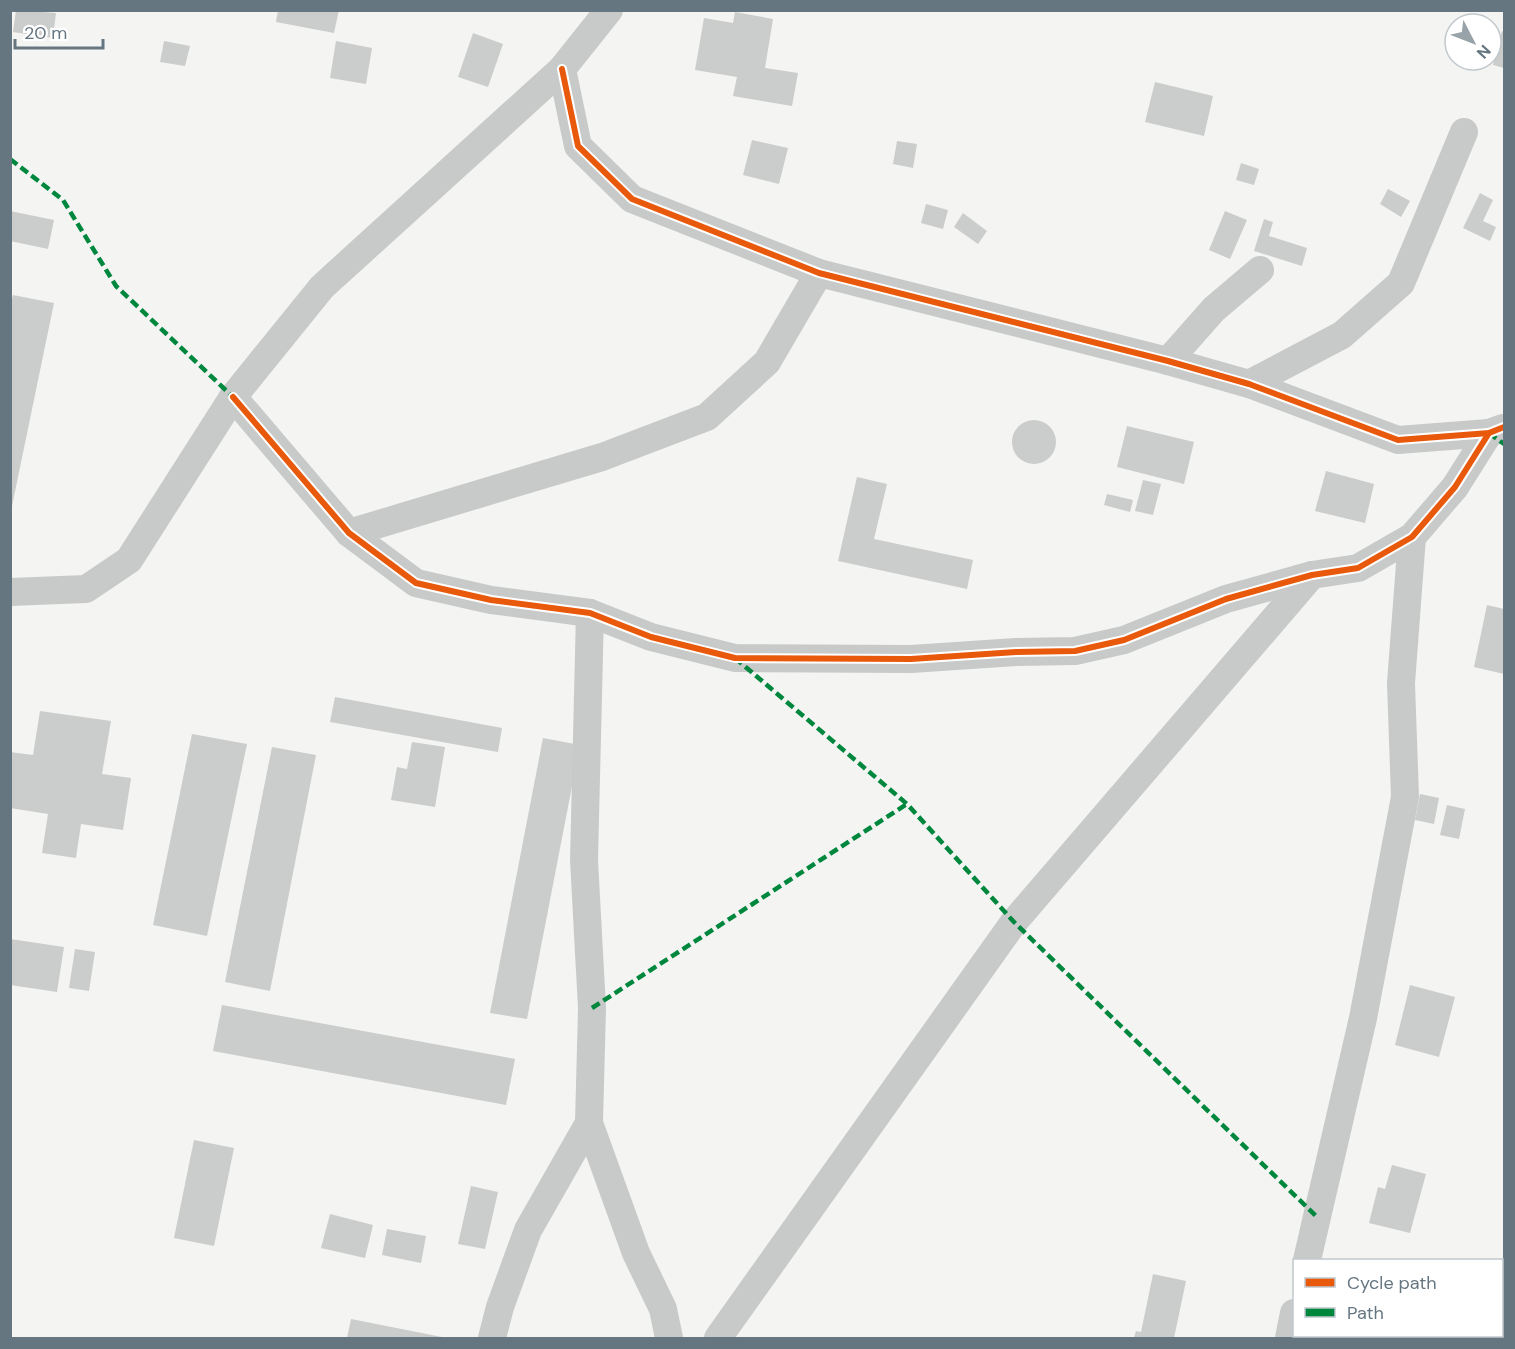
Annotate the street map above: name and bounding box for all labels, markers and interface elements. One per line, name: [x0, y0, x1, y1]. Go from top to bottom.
scale bar: [15, 12, 104, 50]
north arrow: [1443, 12, 1503, 72]
text: 20 m: [24, 21, 67, 45]
text: N: [1472, 40, 1495, 63]
legend: [1293, 1259, 1503, 1337]
text: Cycle path: [1347, 1271, 1437, 1295]
text: Path: [1347, 1301, 1384, 1325]

